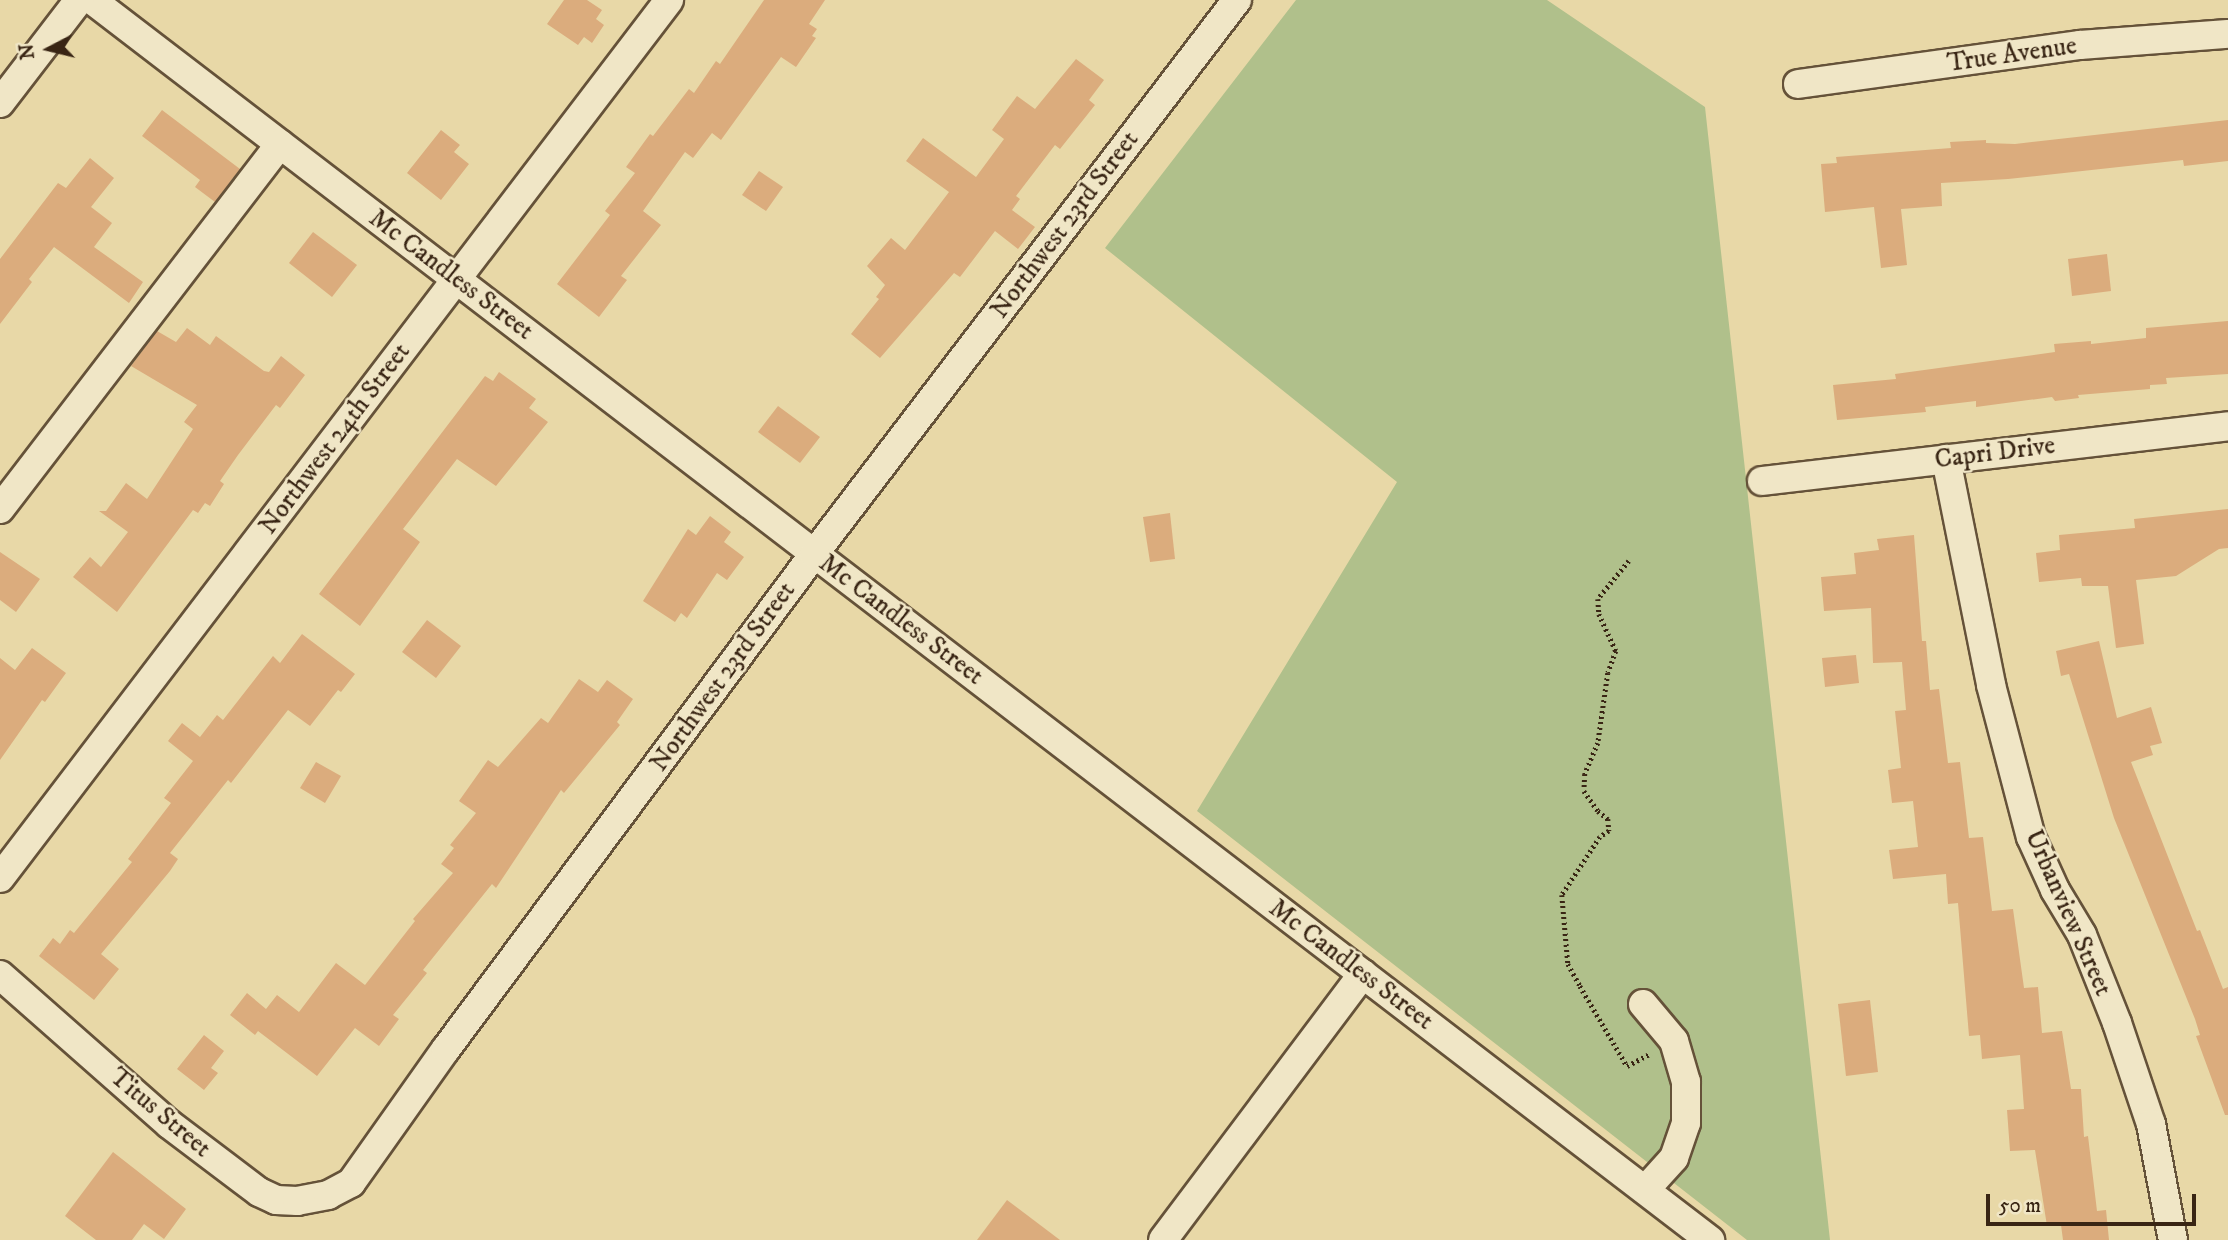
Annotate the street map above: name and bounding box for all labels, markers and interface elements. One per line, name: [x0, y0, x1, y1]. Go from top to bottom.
north arrow: [14, 14, 84, 84]
street label: True Avenue: [1945, 30, 2079, 80]
text: N: [15, 42, 40, 61]
street label: Northwest 23rd Street: [984, 125, 1146, 325]
street label: Mc Candless Street: [363, 203, 539, 347]
street label: Northwest 24th Street: [253, 337, 417, 541]
street label: Capri Drive: [1933, 430, 2057, 476]
street label: Mc Candless Street: [813, 548, 989, 692]
street label: Northwest 23rd Street: [644, 576, 802, 778]
street label: Urbanview Street: [2017, 825, 2119, 1001]
street label: Mc Candless Street: [1263, 893, 1439, 1037]
street label: Titus Street: [103, 1062, 217, 1164]
scale bar: [1990, 1180, 2200, 1224]
text: 50 m: [1999, 1193, 2041, 1219]

